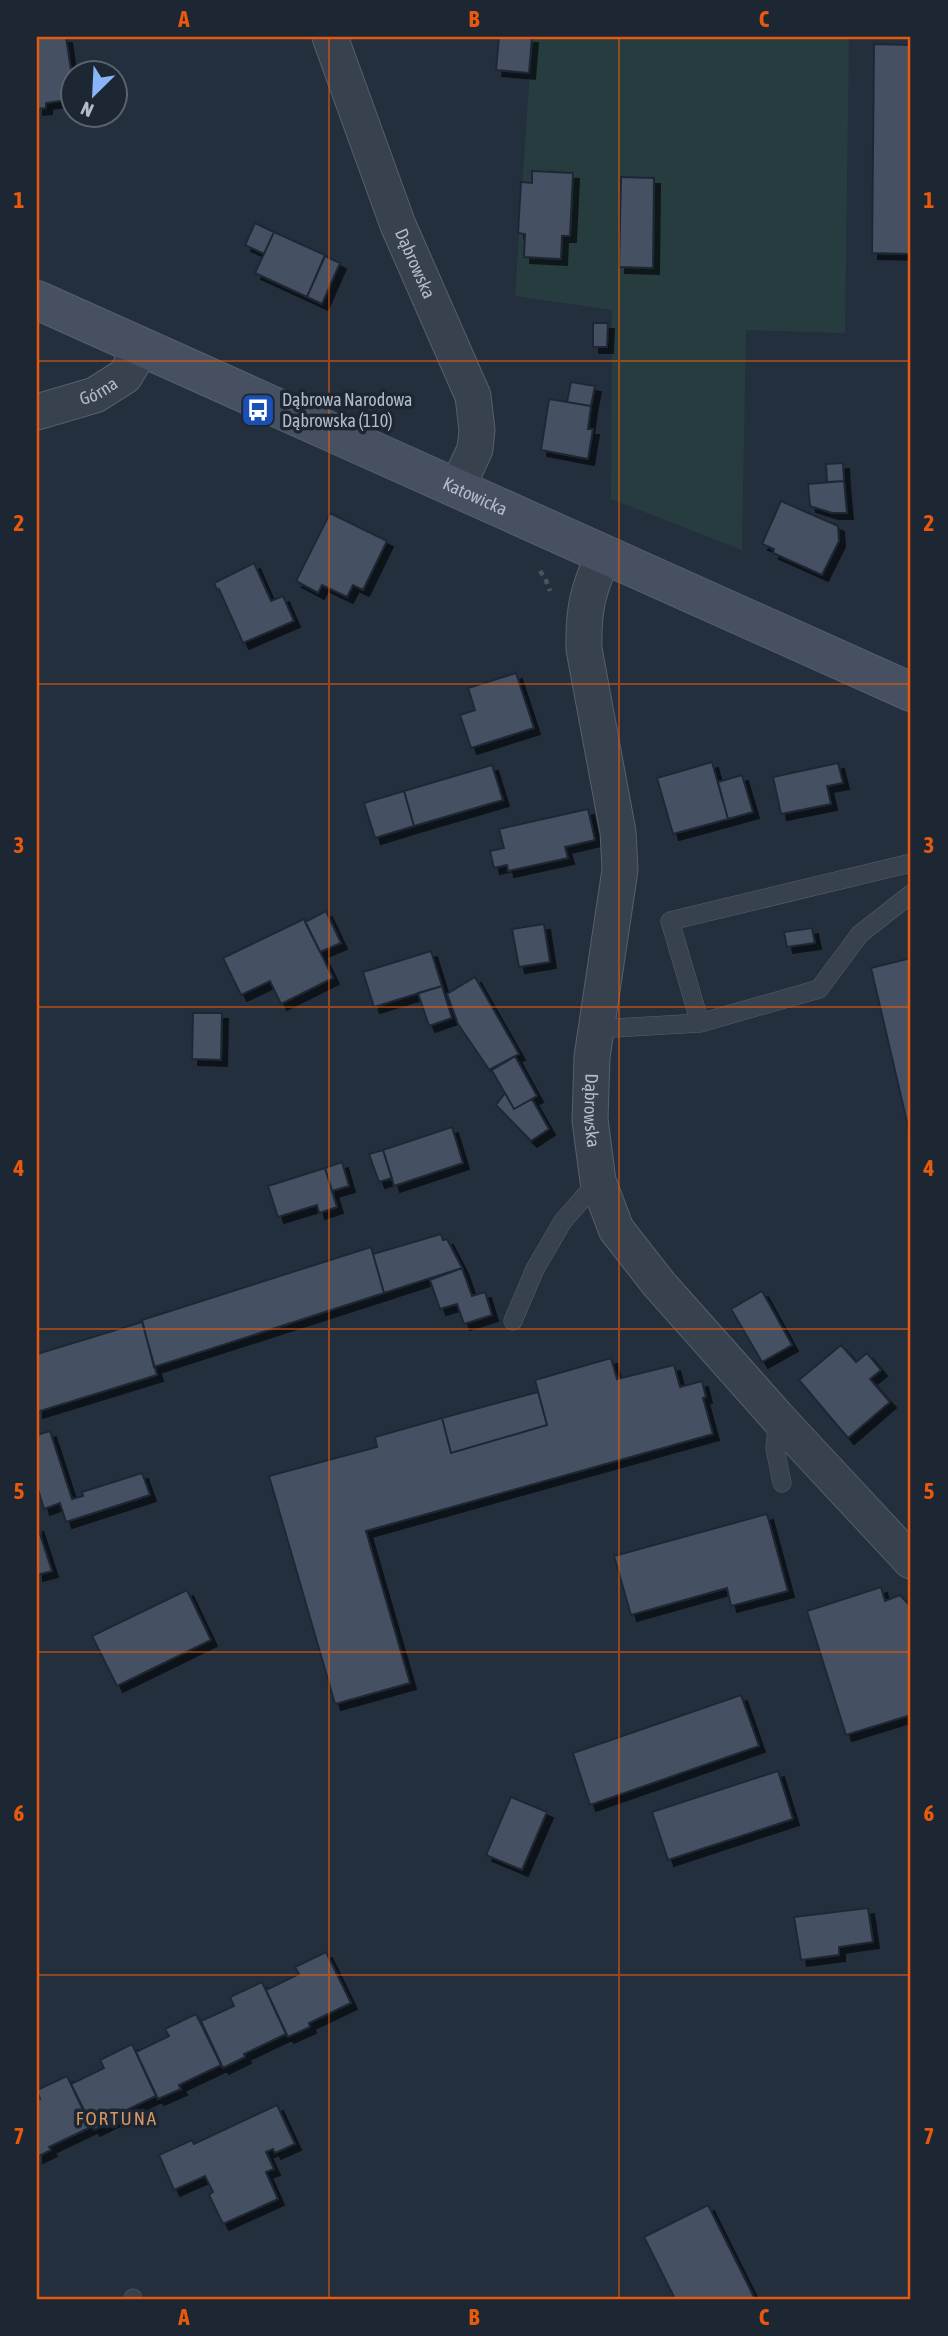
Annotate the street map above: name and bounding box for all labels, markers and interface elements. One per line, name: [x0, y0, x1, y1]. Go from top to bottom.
text: A: [177, 6, 190, 32]
text: B: [469, 6, 480, 32]
text: C: [759, 6, 770, 32]
north arrow: [60, 60, 130, 130]
text: N: [77, 97, 97, 122]
text: 1: [14, 187, 25, 213]
text: 1: [924, 187, 935, 213]
street label: Dąbrowska: [391, 225, 440, 301]
street label: Górna: [77, 372, 121, 409]
place label: Dąbrowa Narodowa Dąbrowska (110): [282, 389, 412, 431]
bus stop icon: Dąbrowa Narodowa Dąbrowska (110): [239, 391, 277, 429]
street label: Katowicka: [440, 472, 510, 519]
text: 2: [14, 510, 24, 536]
text: 2: [924, 510, 934, 536]
text: 3: [14, 832, 24, 858]
text: 3: [924, 832, 934, 858]
street label: Dąbrowska: [580, 1073, 604, 1149]
text: 4: [13, 1155, 25, 1181]
text: 4: [923, 1155, 935, 1181]
text: 5: [14, 1478, 25, 1504]
text: 5: [924, 1478, 935, 1504]
text: 6: [14, 1800, 25, 1826]
text: 6: [924, 1800, 935, 1826]
district label: FORTUNA: [76, 2107, 158, 2129]
text: 7: [14, 2123, 24, 2149]
text: 7: [924, 2123, 934, 2149]
text: A: [177, 2304, 190, 2330]
text: B: [469, 2304, 480, 2330]
text: C: [759, 2304, 770, 2330]

